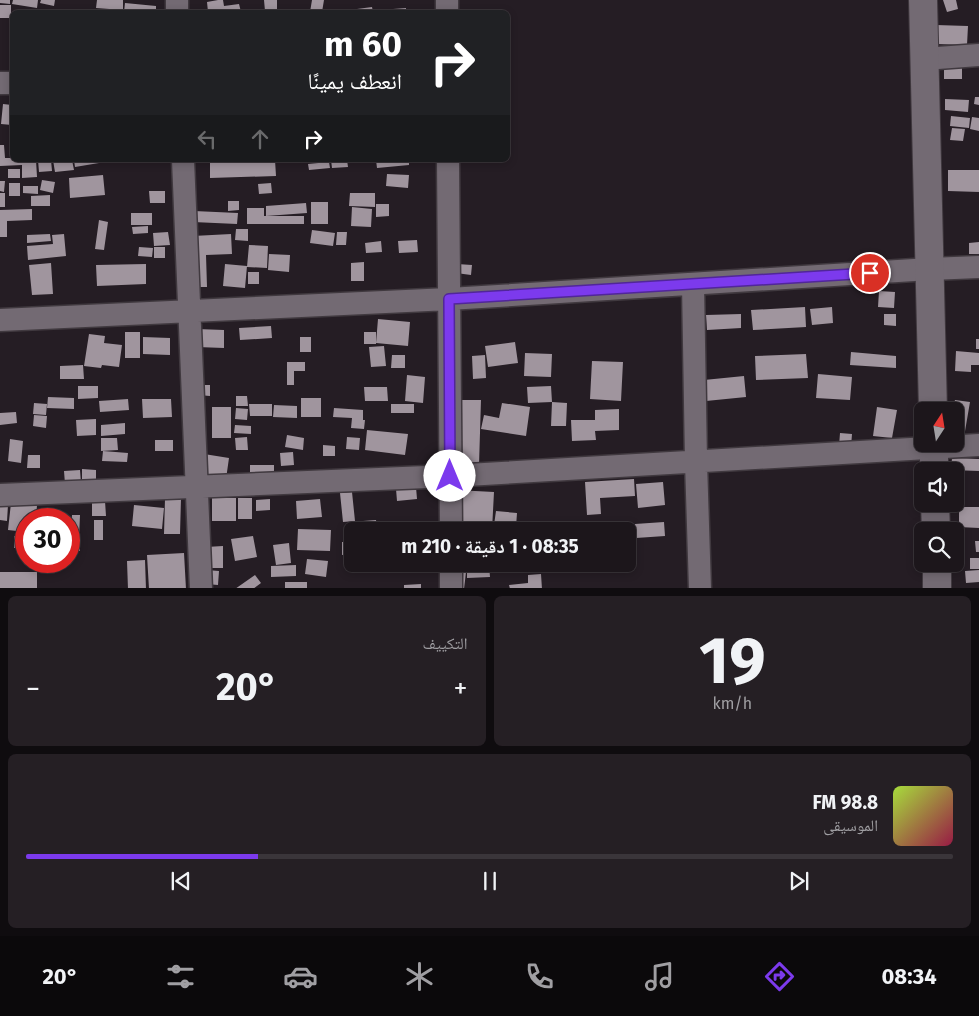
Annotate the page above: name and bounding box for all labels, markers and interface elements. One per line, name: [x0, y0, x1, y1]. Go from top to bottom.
text: 60 m: [324, 23, 402, 65]
icon: right: [420, 30, 485, 95]
text: انعطف يمينًا: [307, 68, 402, 95]
icon: left: [193, 125, 221, 153]
icon: ahead: [246, 125, 274, 153]
icon: right: [299, 125, 327, 153]
pin: [849, 252, 891, 294]
icon: arrive: [856, 259, 884, 287]
north arrow: [914, 402, 964, 452]
map controls: [914, 402, 964, 572]
position arrow: [423, 449, 475, 501]
button: sound: [914, 462, 964, 512]
speed limit sign: 30: [15, 508, 80, 573]
button: search: [914, 522, 964, 572]
text: 08:35 · 1 دقيقة · 210 m: [401, 535, 579, 558]
text: 19: [699, 622, 766, 700]
text: التكييف: [423, 634, 468, 653]
text: 20°: [216, 664, 278, 710]
text: −: [26, 672, 40, 705]
text: +: [454, 672, 468, 705]
text: km/h: [712, 694, 752, 713]
text: 98.8 FM: [813, 791, 878, 814]
text: الموسيقى: [823, 816, 878, 835]
icon: previous: [167, 867, 195, 895]
icon: pause: [476, 867, 504, 895]
icon: next: [785, 867, 813, 895]
icon: filters: [163, 959, 198, 994]
icon: car: [283, 959, 318, 994]
icon: climate: [402, 959, 437, 994]
icon: phone: [522, 959, 557, 994]
icon: music: [642, 959, 677, 994]
icon: directions: [762, 959, 797, 994]
text: 20°: [42, 963, 78, 990]
text: 08:34: [882, 963, 937, 990]

